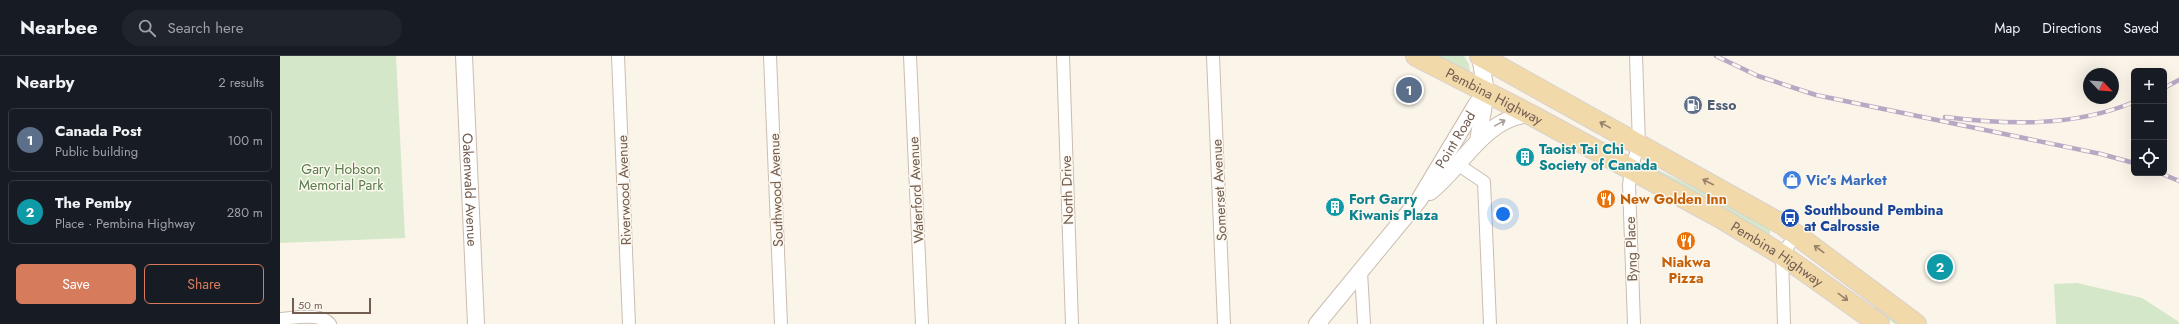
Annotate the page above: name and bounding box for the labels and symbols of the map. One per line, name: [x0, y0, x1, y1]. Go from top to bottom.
street label: Pembina Highway: [1442, 63, 1547, 130]
north arrow: [2083, 68, 2119, 104]
pin: 1: [1396, 75, 1422, 105]
fuel station icon: Esso: [1682, 94, 1704, 116]
place label: Esso: [1707, 95, 1736, 115]
street label: Point Road: [1430, 107, 1480, 172]
one-way arrow: [1494, 118, 1506, 126]
one-way arrow: [1599, 121, 1611, 129]
street label: Oakenwald Avenue: [457, 133, 483, 247]
street label: Southwood Avenue: [764, 133, 788, 247]
street label: Riverwood Avenue: [612, 135, 636, 245]
street label: Waterford Avenue: [903, 136, 929, 244]
street label: Somerset Avenue: [1206, 138, 1232, 242]
place label: Taoist Tai Chi Society of Canada: [1539, 139, 1657, 175]
building icon: Taoist Tai Chi Society of Canada: [1514, 146, 1536, 168]
street label: North Drive: [1056, 155, 1078, 225]
park label: Gary Hobson Memorial Park: [299, 159, 384, 195]
shop icon: Vic’s Market: [1781, 169, 1803, 191]
place label: Vic’s Market: [1805, 170, 1887, 190]
one-way arrow: [1702, 178, 1714, 185]
restaurant icon: New Golden Inn: [1595, 188, 1617, 210]
place label: Fort Garry Kiwanis Plaza: [1349, 189, 1438, 225]
place label: New Golden Inn: [1620, 189, 1727, 209]
building icon: Fort Garry Kiwanis Plaza: [1324, 196, 1346, 218]
place label: Southbound Pembina at Calrossie: [1804, 200, 1943, 236]
your location: [1493, 204, 1513, 224]
bus stop icon: Southbound Pembina at Calrossie: [1779, 207, 1801, 229]
street label: Byng Place: [1620, 216, 1642, 282]
street label: Pembina Highway: [1727, 216, 1828, 292]
restaurant icon: Niakwa Pizza: [1675, 230, 1697, 252]
one-way arrow: [1813, 245, 1824, 254]
place label: Niakwa Pizza: [1661, 252, 1711, 288]
pin: 2: [1927, 252, 1953, 282]
one-way arrow: [1838, 293, 1849, 302]
scale bar: [292, 296, 371, 315]

